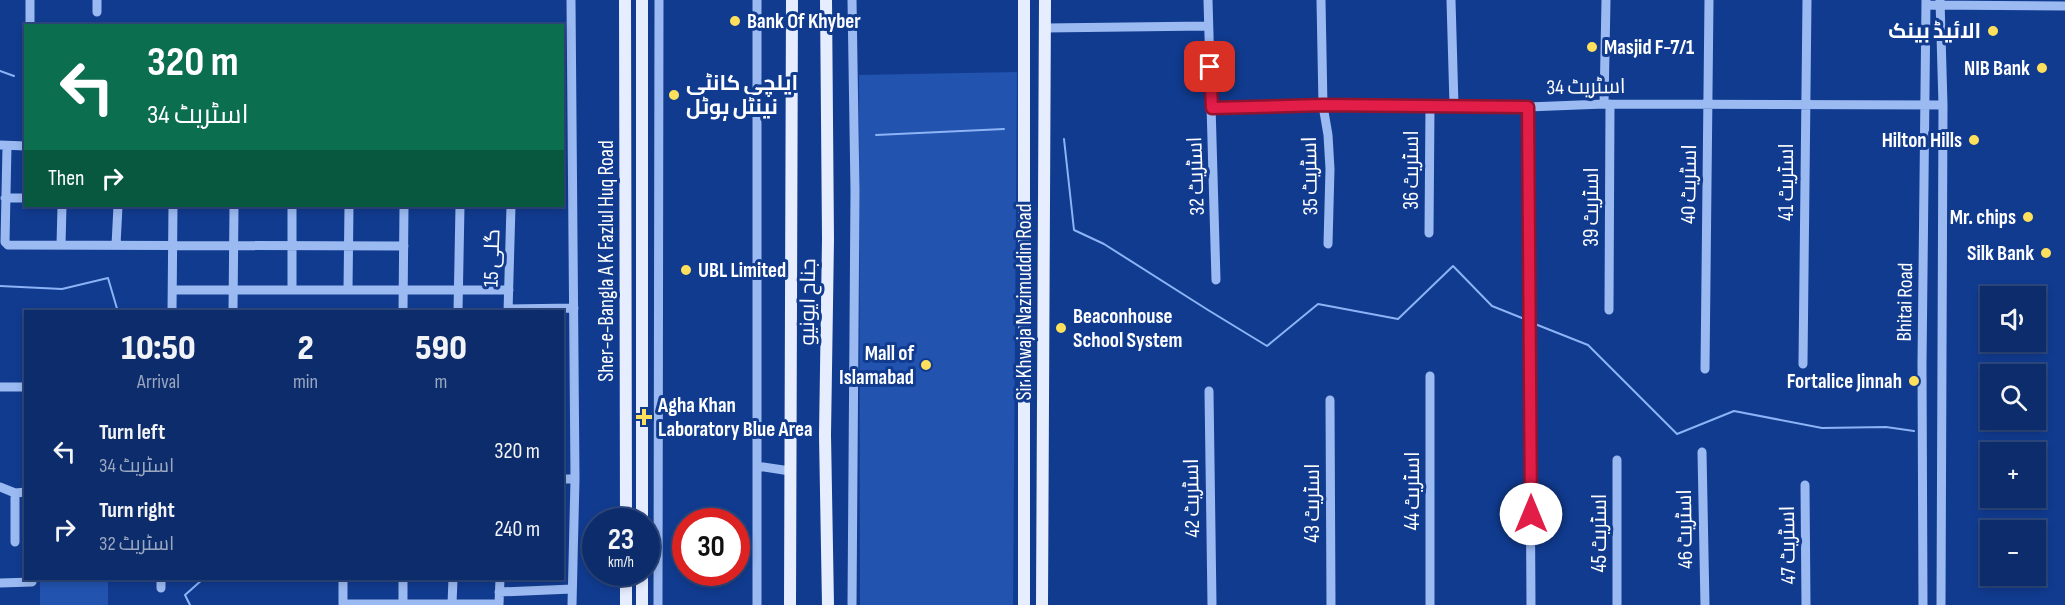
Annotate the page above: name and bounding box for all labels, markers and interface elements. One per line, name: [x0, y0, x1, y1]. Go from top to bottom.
place label: Bank Of Khyber: [747, 9, 861, 34]
marker: Bank Of Khyber: [728, 14, 742, 28]
place label: الائیڈ بینک: [1888, 19, 1981, 44]
marker: الائیڈ بینک: [1986, 24, 2000, 38]
place label: Masjid F-7/1: [1604, 35, 1694, 60]
text: 320 m: [147, 37, 239, 88]
marker: Masjid F-7/1: [1585, 40, 1599, 54]
pin: [1184, 41, 1235, 92]
icon: left: [48, 48, 126, 126]
icon: arrive: [1193, 50, 1226, 83]
place label: NIB Bank: [1964, 56, 2030, 81]
marker: NIB Bank: [2035, 61, 2049, 75]
place label: ایلچی کانٹی نینٹل ہوٹل: [686, 71, 798, 122]
street label: اسٹریٹ 34: [1546, 74, 1626, 100]
marker: ایلچی کانٹی نینٹل ہوٹل: [667, 88, 681, 102]
text: اسٹریٹ 34: [147, 99, 249, 131]
place label: Hilton Hills: [1882, 128, 1962, 153]
street label: اسٹریٹ 36: [1399, 130, 1424, 210]
marker: Hilton Hills: [1967, 133, 1981, 147]
street label: اسٹریٹ 32: [1182, 136, 1210, 216]
street label: اسٹریٹ 35: [1297, 136, 1323, 216]
street label: Sher-e-Bangla A K Fazlul Huq Road: [594, 140, 619, 382]
street label: اسٹریٹ 41: [1774, 143, 1799, 221]
street label: اسٹریٹ 40: [1676, 144, 1702, 224]
icon: right: [96, 162, 129, 195]
text: Then: [48, 165, 84, 192]
street label: اسٹریٹ 39: [1579, 167, 1604, 247]
street label: Sir Khwaja Nazimuddin Road: [1012, 204, 1037, 400]
place label: Mr. chips: [1950, 205, 2016, 230]
marker: Mr. chips: [2021, 210, 2035, 224]
street label: گلی 15: [478, 228, 506, 288]
place label: Silk Bank: [1967, 241, 2034, 266]
marker: Silk Bank: [2039, 246, 2053, 260]
place label: UBL Limited: [698, 258, 786, 283]
street label: جناح ایونیو: [795, 258, 822, 346]
street label: Bhitai Road: [1892, 262, 1918, 342]
marker: UBL Limited: [679, 263, 693, 277]
map controls: [1980, 286, 2046, 586]
button: sound: [1980, 286, 2046, 352]
place label: Beaconhouse School System: [1073, 304, 1182, 353]
marker: Beaconhouse School System: [1054, 321, 1068, 335]
text: 10:50: [121, 327, 196, 370]
text: 2: [297, 327, 314, 370]
text: 590: [415, 327, 467, 370]
place label: Mall of Islamabad: [839, 341, 914, 390]
marker: Mall of Islamabad: [919, 358, 933, 372]
button: search: [1980, 364, 2046, 430]
place label: Fortalice Jinnah: [1787, 369, 1902, 394]
text: Arrival: [137, 370, 180, 394]
text: min: [293, 370, 318, 394]
text: m: [435, 370, 447, 394]
marker: Fortalice Jinnah: [1907, 374, 1921, 388]
place label: Agha Khan Laboratory Blue Area: [657, 393, 812, 442]
marker: Agha Khan Laboratory Blue Area: [635, 408, 653, 426]
text: Turn left: [99, 419, 165, 446]
icon: left: [48, 435, 81, 468]
text: 320 m: [494, 438, 540, 465]
button: +: [1980, 442, 2046, 508]
street label: اسٹریٹ 44: [1400, 451, 1425, 531]
text: اسٹریٹ 34: [99, 454, 174, 478]
street label: اسٹریٹ 42: [1179, 458, 1205, 538]
street label: اسٹریٹ 43: [1300, 463, 1325, 543]
position arrow: [1499, 482, 1563, 546]
street label: اسٹریٹ 46: [1672, 489, 1698, 569]
street label: اسٹریٹ 45: [1587, 494, 1612, 572]
text: Turn right: [99, 497, 175, 524]
street label: اسٹریٹ 47: [1775, 505, 1801, 585]
speed limit sign: 30: [672, 508, 750, 586]
icon: right: [48, 513, 81, 546]
text: 240 m: [494, 516, 540, 543]
button: −: [1980, 520, 2046, 586]
text: 23: [608, 522, 634, 558]
text: اسٹریٹ 32: [99, 532, 174, 556]
text: km/h: [608, 553, 634, 572]

